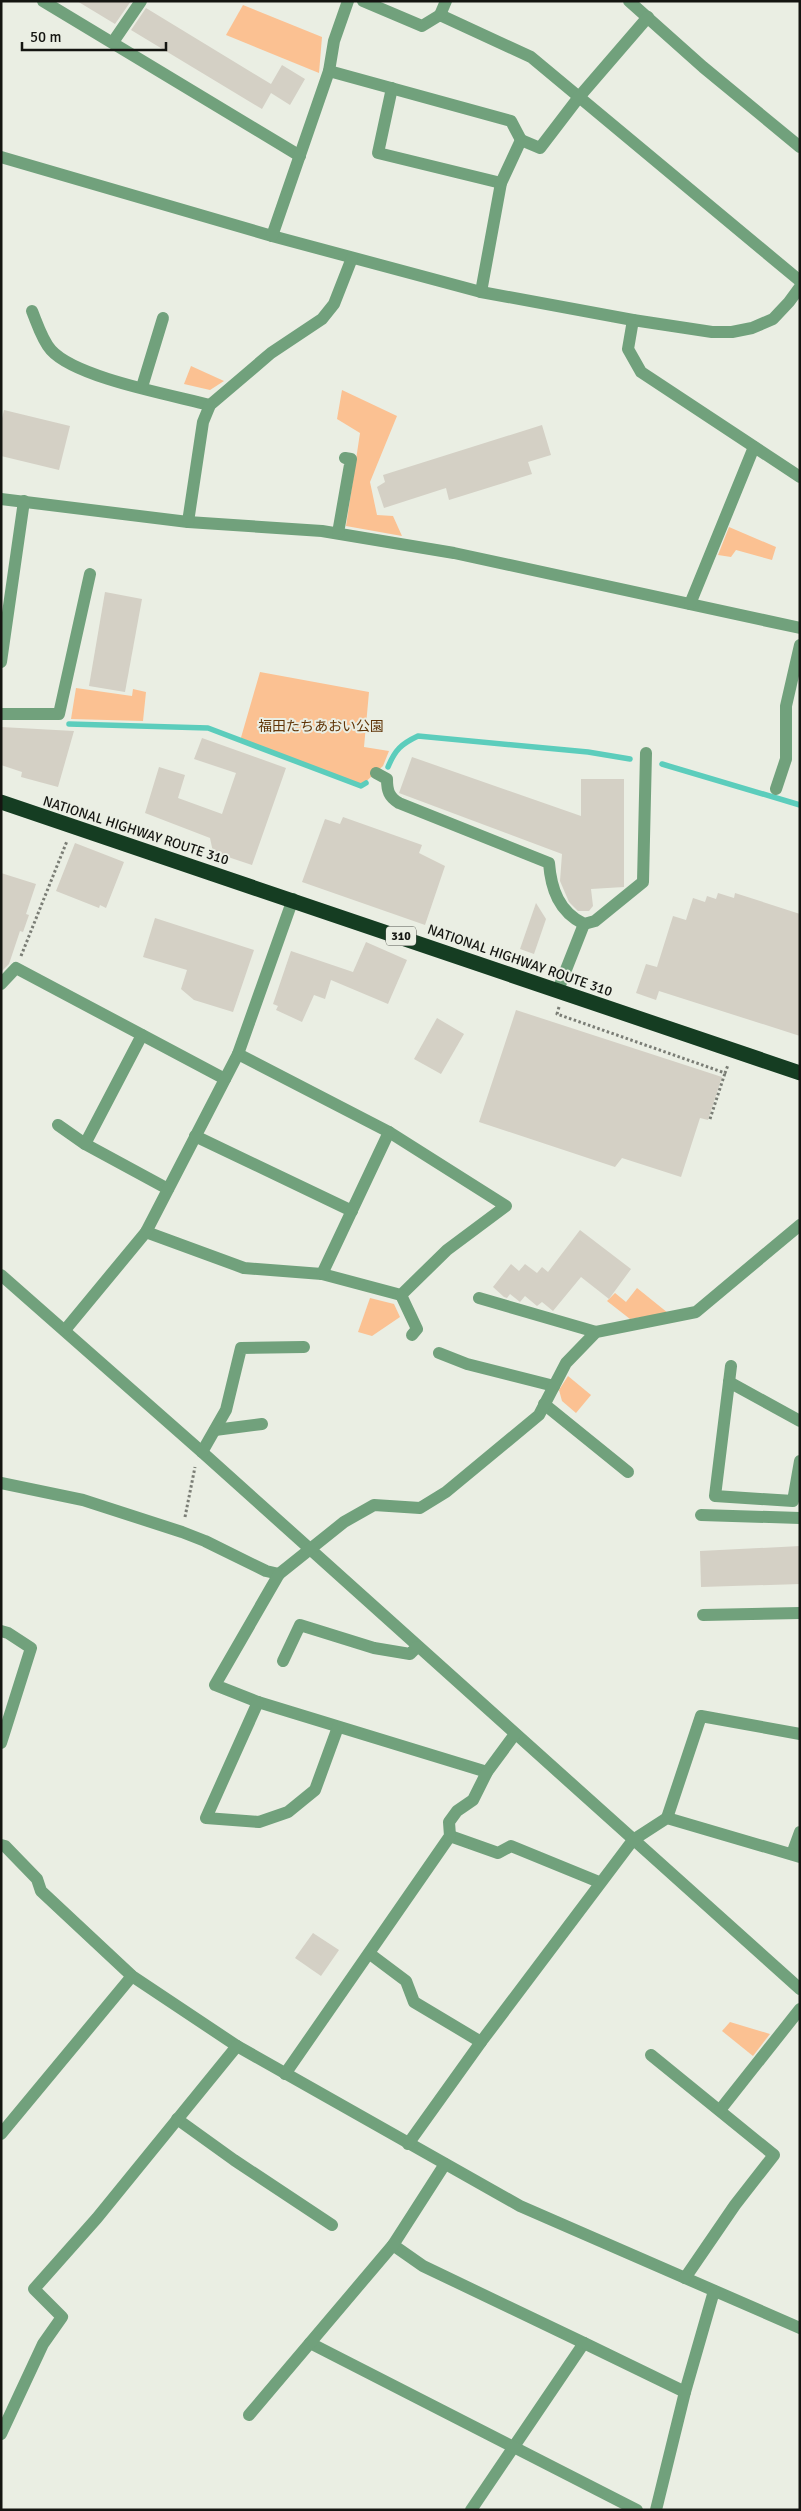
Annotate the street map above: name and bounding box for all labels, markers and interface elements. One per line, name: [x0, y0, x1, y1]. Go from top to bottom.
scale bar: [22, 20, 166, 52]
text: 50 m: [30, 28, 61, 46]
park label: 福田たちあおい公園: [258, 718, 384, 735]
street label: NATIONAL HIGHWAY ROUTE 310: [41, 792, 231, 869]
street label: NATIONAL HIGHWAY ROUTE 310: [425, 921, 615, 1000]
road number: 310: [386, 926, 416, 946]

